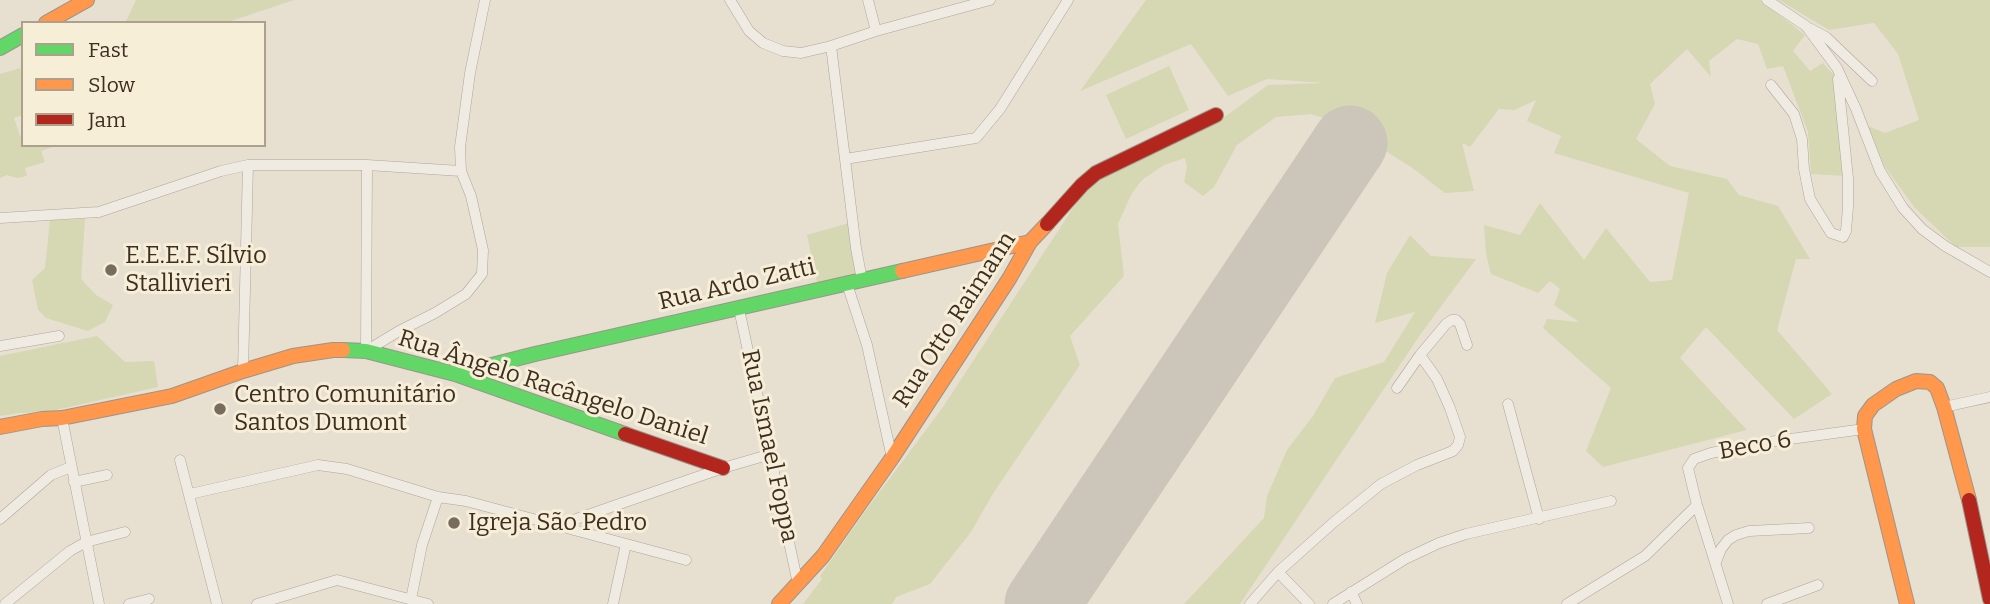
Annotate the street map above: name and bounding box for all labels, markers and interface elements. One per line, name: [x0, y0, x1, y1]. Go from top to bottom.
legend: [21, 21, 266, 147]
text: Fast: [88, 37, 128, 63]
text: Slow: [88, 72, 135, 98]
text: Jam: [88, 107, 126, 133]
street label: Rua Otto Raimann: [887, 227, 1023, 413]
place label: E.E.E.F. Sílvio Stallivieri: [125, 242, 267, 298]
street label: Rua Ardo Zatti: [656, 253, 818, 317]
marker: E.E.E.F. Sílvio Stallivieri: [103, 262, 119, 278]
street label: Rua Ângelo Racângelo Daniel: [394, 324, 712, 452]
street label: Rua Ismael Foppa: [734, 347, 804, 545]
place label: Centro Comunitário Santos Dumont: [234, 381, 456, 437]
marker: Centro Comunitário Santos Dumont: [212, 401, 228, 417]
street label: Beco 6: [1717, 425, 1793, 467]
place label: Igreja São Pedro: [468, 509, 647, 537]
marker: Igreja São Pedro: [446, 515, 462, 531]

